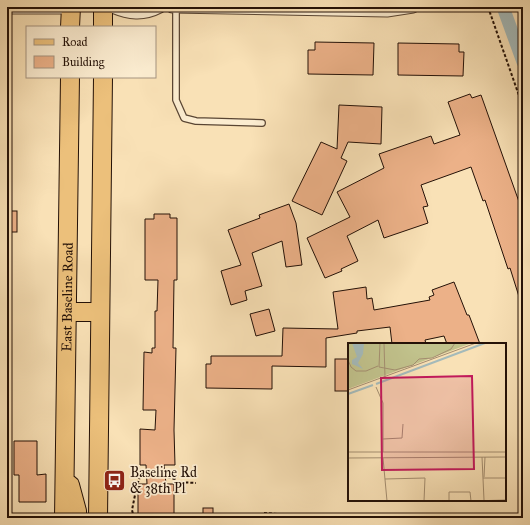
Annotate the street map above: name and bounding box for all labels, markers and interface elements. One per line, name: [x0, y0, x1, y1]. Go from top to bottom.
legend: [26, 26, 156, 78]
text: Road: [62, 35, 88, 49]
text: Building: [62, 55, 105, 70]
street label: East Baseline Road: [58, 242, 76, 352]
inset map: [348, 343, 506, 501]
place label: Baseline Rd & 38th Pl: [130, 464, 197, 497]
bus stop icon: Baseline Rd & 38th Pl: [101, 467, 127, 493]

